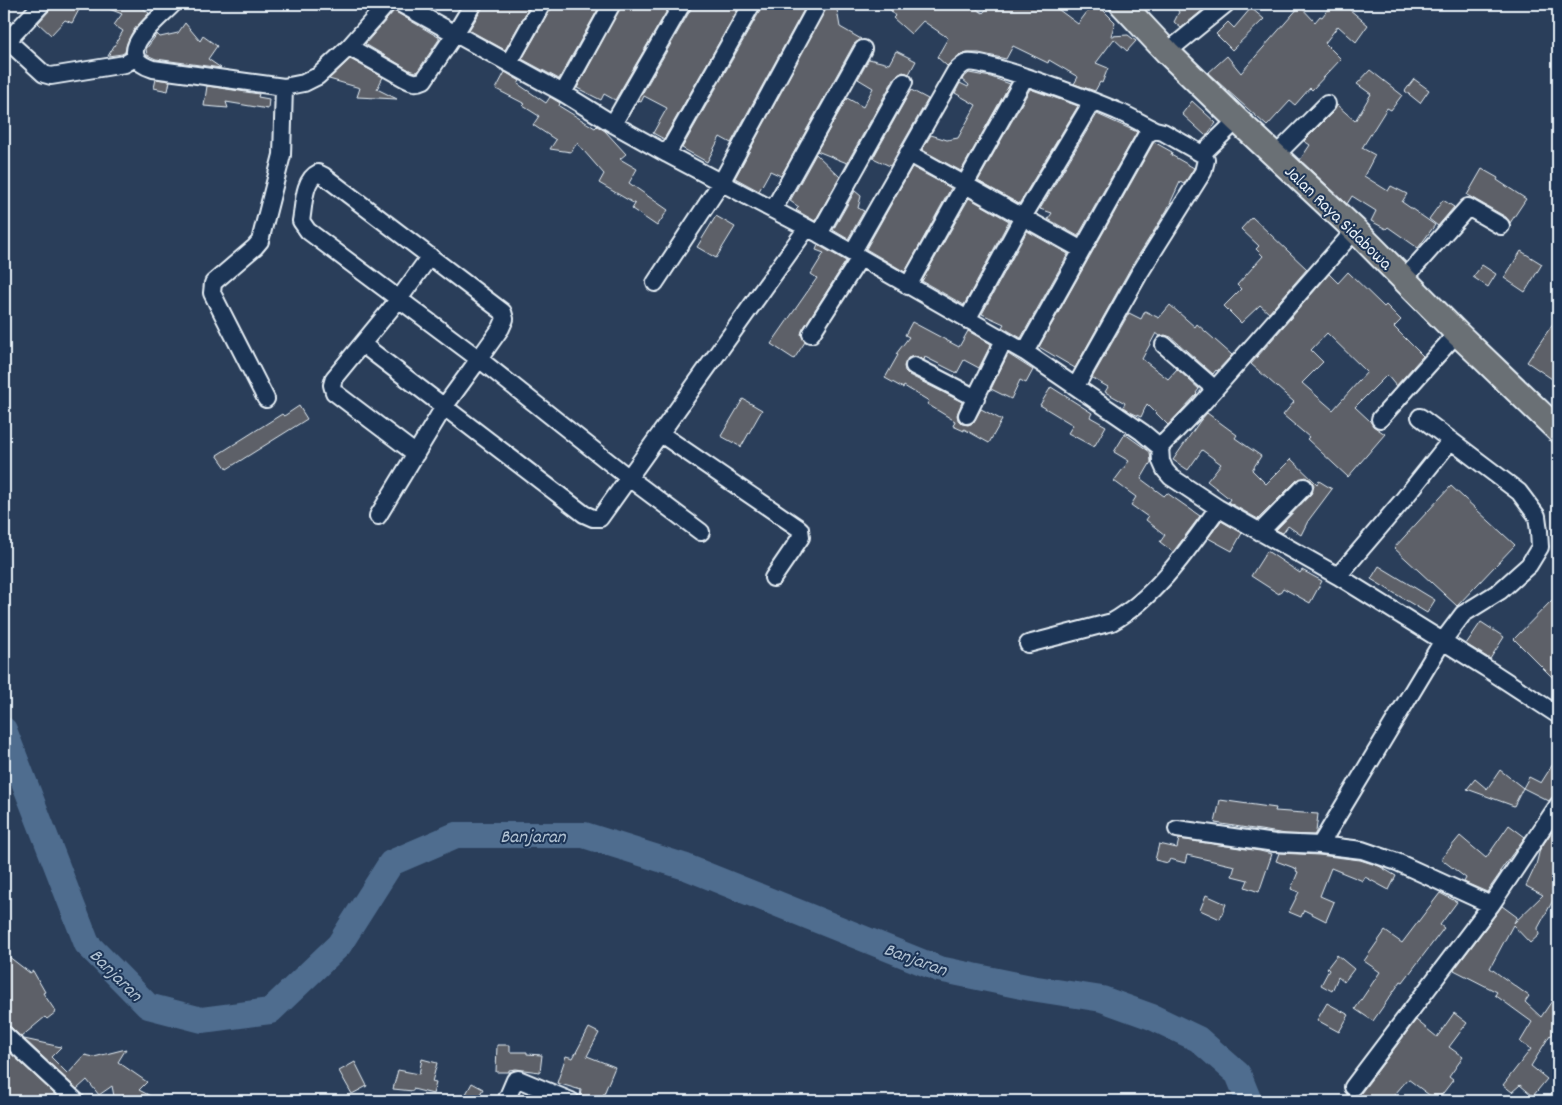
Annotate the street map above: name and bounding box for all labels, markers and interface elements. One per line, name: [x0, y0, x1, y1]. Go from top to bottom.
street label: Jalan Raya Sidabowa: [1278, 161, 1397, 277]
water label: Banjaran: [500, 825, 567, 852]
water label: Banjaran: [879, 937, 951, 986]
water label: Banjaran: [82, 944, 148, 1010]

